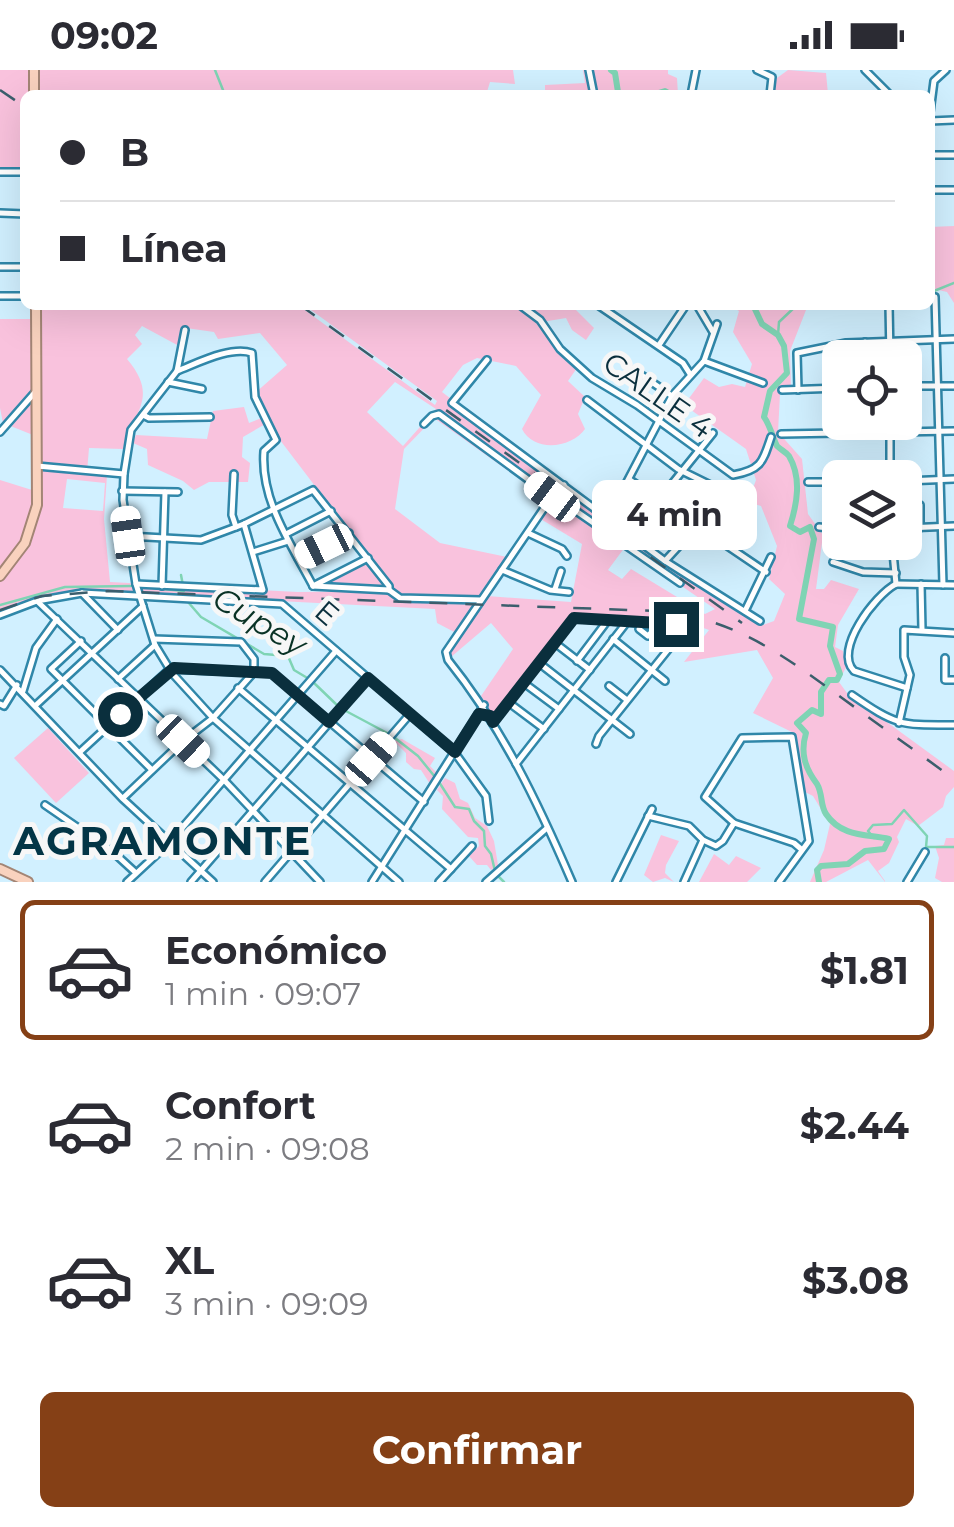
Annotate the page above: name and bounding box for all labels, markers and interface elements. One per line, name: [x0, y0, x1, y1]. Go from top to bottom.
text: 09:02: [50, 12, 158, 59]
text: B: [120, 129, 149, 176]
text: Línea: [120, 225, 228, 272]
map controls: [822, 340, 922, 560]
button: locate: [822, 340, 922, 440]
street label: CALLE 4: [596, 344, 720, 446]
button: layers: [822, 460, 922, 560]
car: [519, 467, 585, 527]
callout: 4 min: [594, 479, 758, 549]
text: 4 min: [626, 495, 723, 534]
car: [109, 504, 147, 568]
car: [290, 519, 358, 573]
water label: Cupey: [206, 578, 316, 665]
street label: E: [307, 592, 347, 634]
route end: [654, 602, 699, 647]
route start: [98, 692, 143, 737]
car: [151, 709, 215, 773]
car: [340, 727, 402, 791]
district label: AGRAMONTE: [12, 816, 313, 865]
icon: car: [45, 925, 135, 1015]
text: Económico: [165, 927, 387, 974]
text: $1.81: [820, 947, 909, 994]
text: 1 min · 09:07: [165, 974, 361, 1013]
icon: car: [45, 1080, 135, 1170]
text: Confort: [165, 1082, 316, 1129]
text: $2.44: [800, 1102, 909, 1149]
text: 2 min · 09:08: [165, 1129, 370, 1168]
icon: car: [45, 1235, 135, 1325]
text: XL: [165, 1237, 214, 1284]
text: $3.08: [802, 1257, 909, 1304]
text: 3 min · 09:09: [165, 1284, 369, 1323]
button: Confirmar: [40, 1392, 914, 1507]

